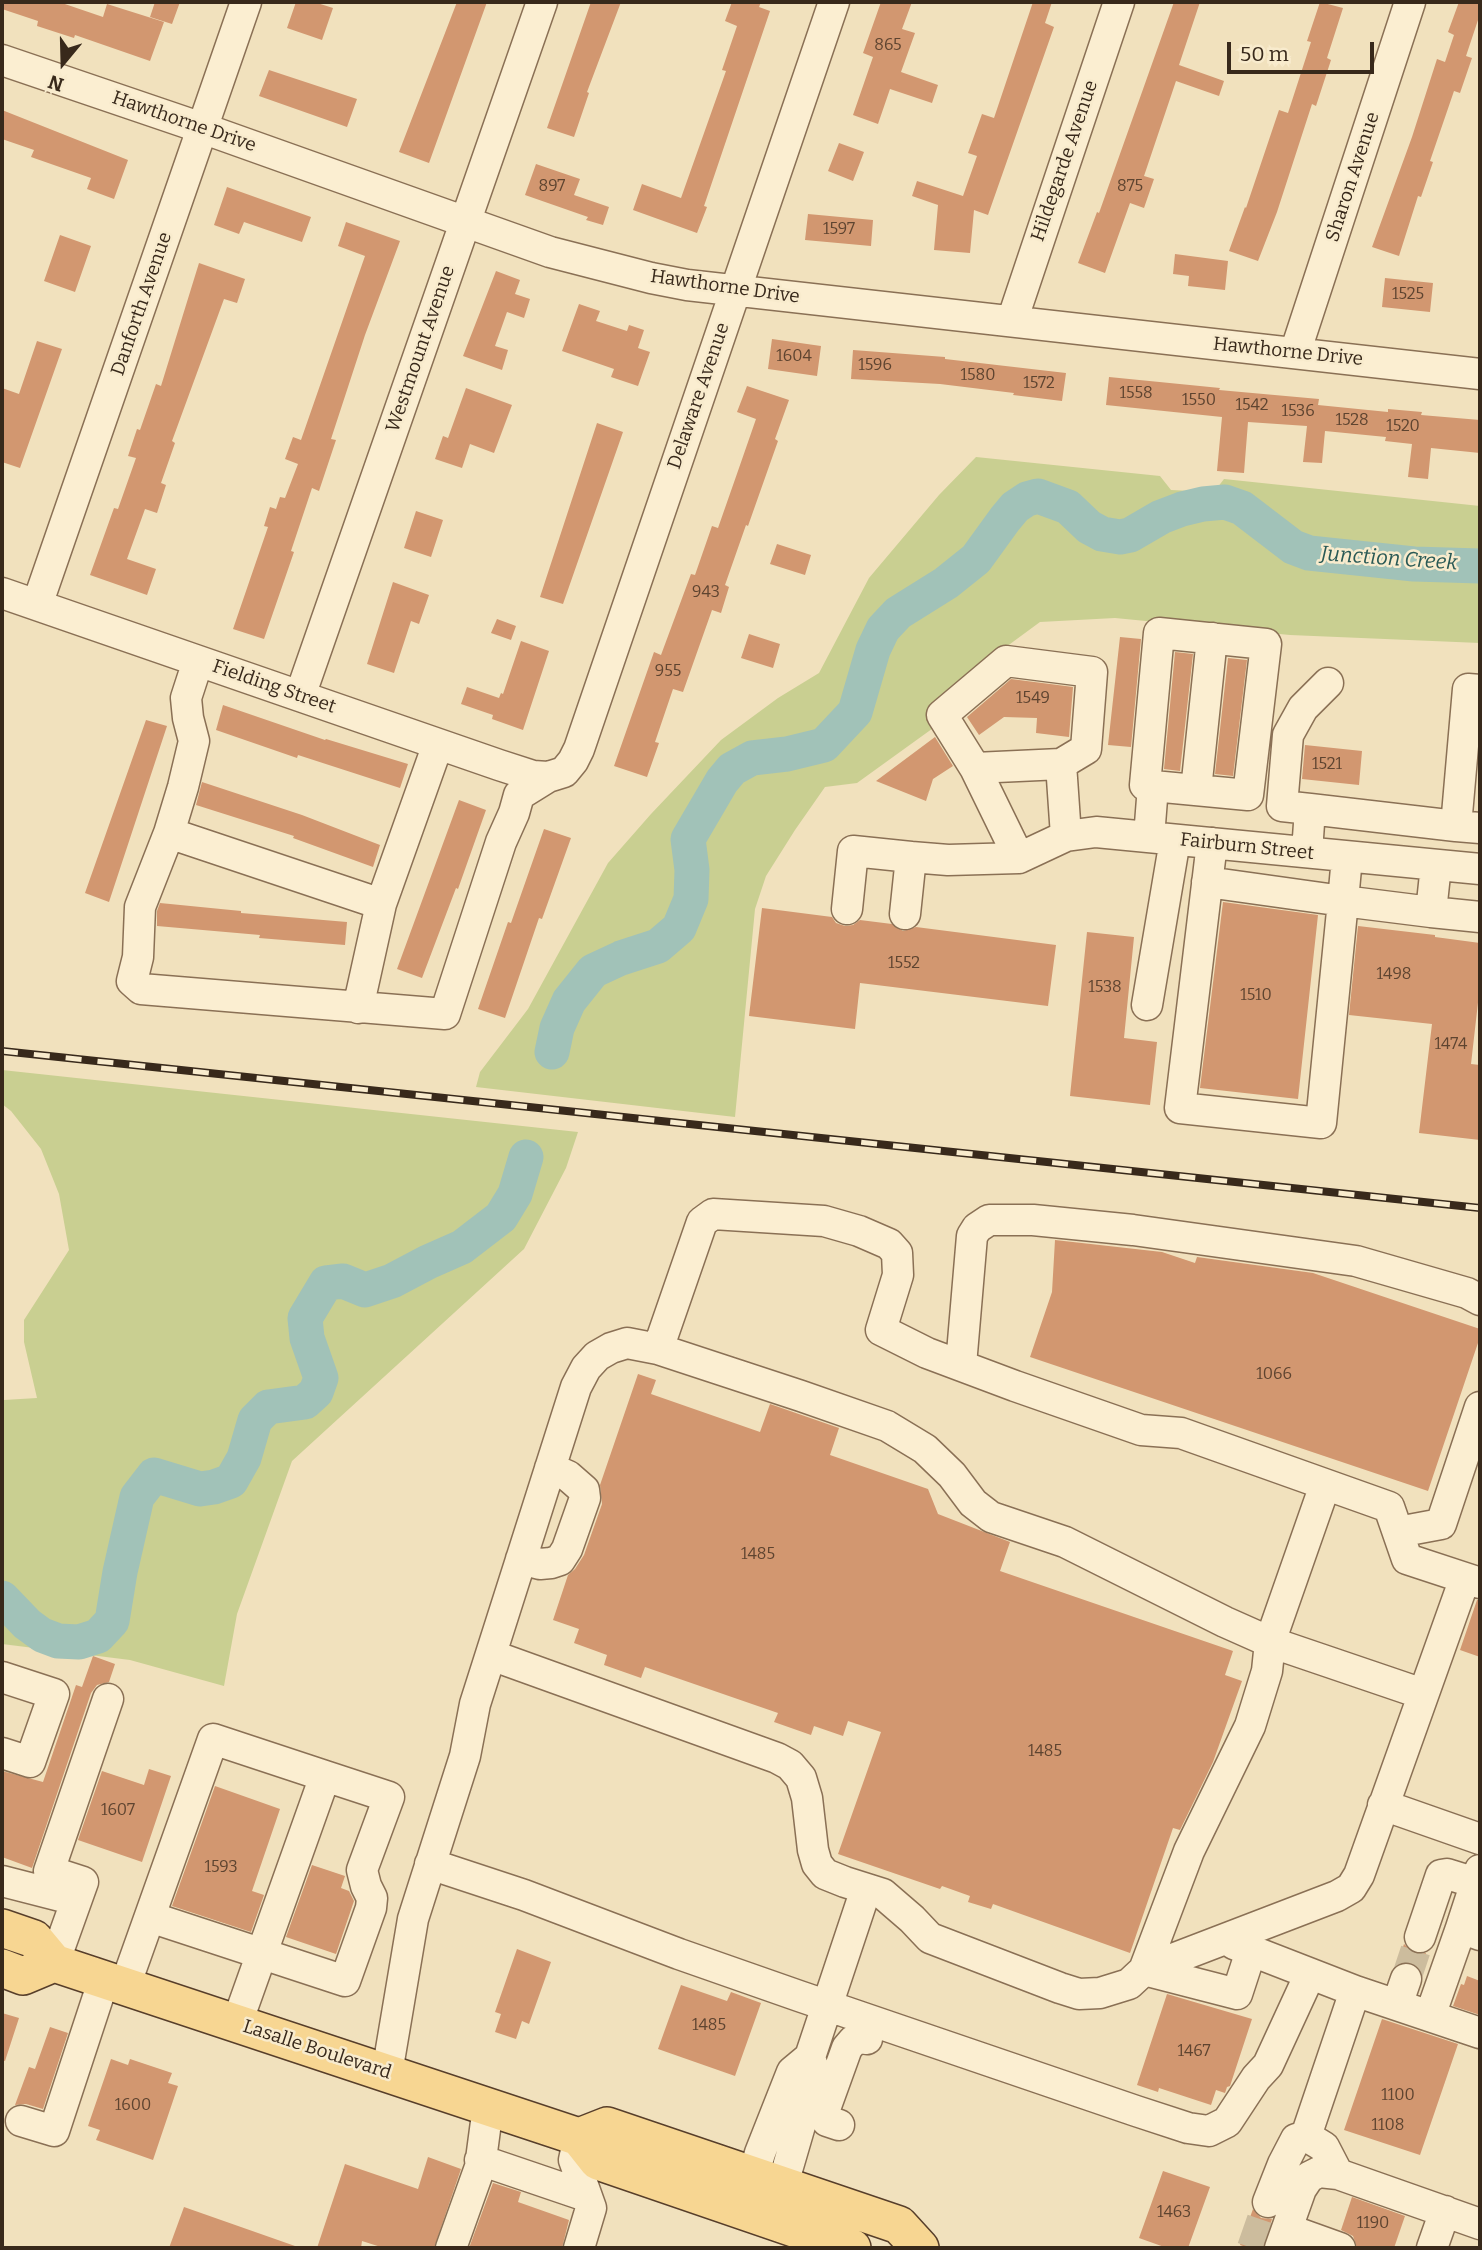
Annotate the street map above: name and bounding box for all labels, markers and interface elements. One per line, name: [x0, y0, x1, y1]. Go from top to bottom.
north arrow: [28, 28, 98, 98]
scale bar: [1230, 28, 1377, 72]
house number: 865: [874, 36, 902, 56]
text: 50 m: [1240, 41, 1289, 67]
text: N: [45, 70, 67, 97]
street label: Hildegarde Avenue: [1027, 77, 1103, 245]
street label: Hawthorne Drive: [109, 87, 259, 157]
street label: Sharon Avenue: [1321, 109, 1385, 245]
house number: 897: [539, 177, 565, 197]
house number: 875: [1117, 177, 1143, 197]
house number: 1597: [823, 220, 855, 240]
street label: Danforth Avenue: [107, 229, 177, 379]
street label: Westmount Avenue: [382, 263, 460, 435]
street label: Hawthorne Drive: [649, 265, 801, 309]
house number: 1525: [1392, 285, 1424, 305]
street label: Delaware Avenue: [663, 320, 735, 472]
street label: Hawthorne Drive: [1212, 333, 1364, 371]
house number: 1604: [776, 347, 812, 367]
house number: 1596: [858, 356, 892, 376]
house number: 1580: [961, 366, 995, 386]
house number: 1572: [1023, 374, 1055, 394]
house number: 1558: [1119, 384, 1153, 404]
house number: 1550: [1182, 391, 1216, 411]
house number: 1542: [1235, 396, 1269, 416]
house number: 1536: [1281, 402, 1315, 422]
house number: 1528: [1335, 411, 1369, 431]
house number: 1520: [1386, 417, 1420, 437]
water label: Junction Creek: [1320, 542, 1458, 576]
house number: 943: [692, 583, 720, 603]
street label: Fielding Street: [209, 655, 339, 719]
house number: 955: [655, 662, 681, 682]
house number: 1549: [1016, 689, 1050, 709]
house number: 1521: [1312, 755, 1342, 775]
street label: Fairburn Street: [1179, 829, 1315, 865]
house number: 1552: [888, 954, 920, 974]
house number: 1498: [1377, 965, 1411, 985]
house number: 1538: [1088, 978, 1122, 998]
house number: 1510: [1240, 986, 1272, 1006]
house number: 1474: [1435, 1035, 1467, 1055]
house number: 1066: [1256, 1365, 1292, 1385]
house number: 1485: [741, 1545, 775, 1565]
house number: 1485: [1028, 1742, 1062, 1762]
house number: 1607: [101, 1801, 135, 1821]
house number: 1593: [204, 1858, 238, 1878]
street label: Lasalle Boulevard: [240, 2015, 394, 2085]
house number: 1485: [692, 2016, 726, 2036]
house number: 1467: [1177, 2042, 1211, 2062]
house number: 1100: [1381, 2086, 1415, 2106]
house number: 1600: [115, 2096, 151, 2116]
house number: 1108: [1372, 2116, 1404, 2136]
house number: 1463: [1157, 2203, 1191, 2223]
house number: 1190: [1357, 2214, 1389, 2234]

